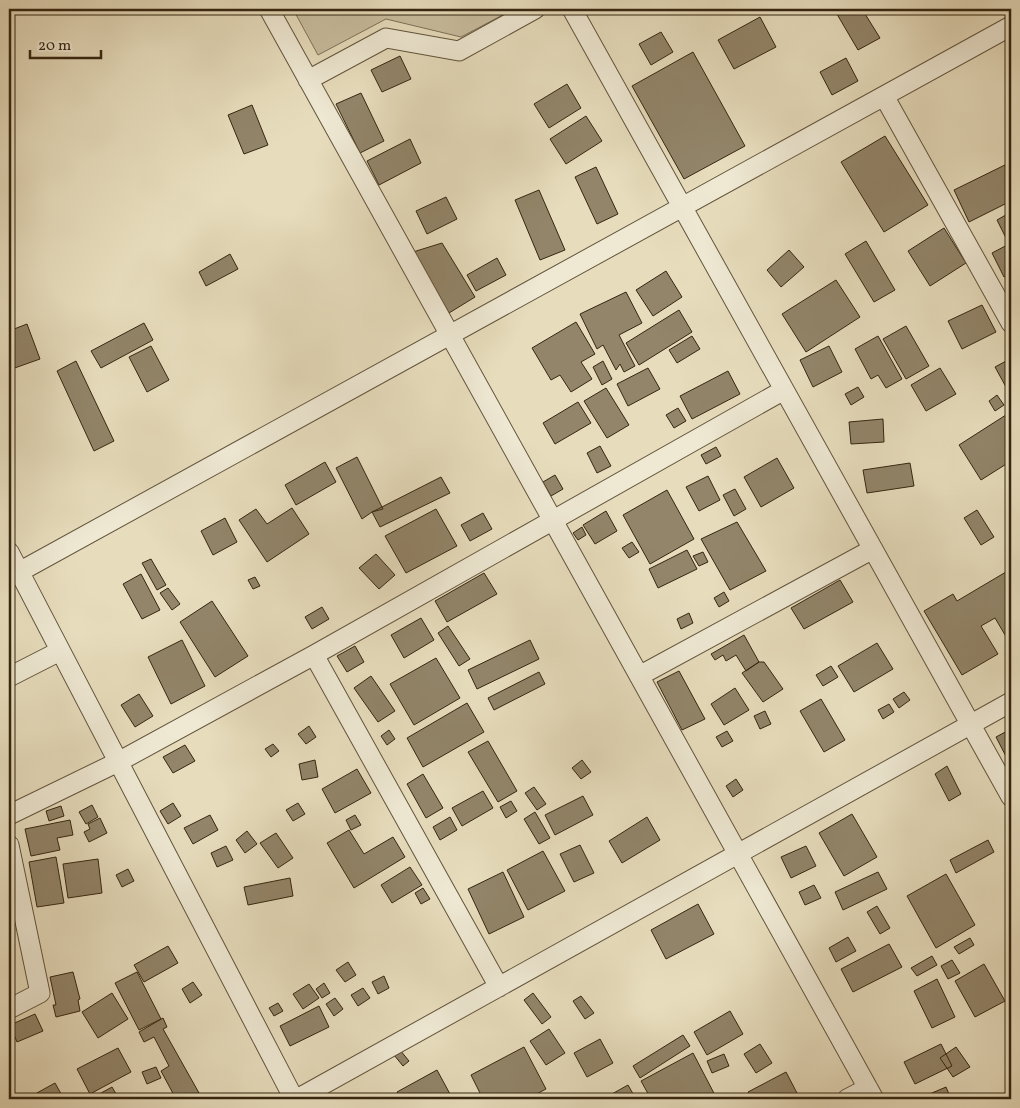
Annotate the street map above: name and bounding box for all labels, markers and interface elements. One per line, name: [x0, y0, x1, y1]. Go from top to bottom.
scale bar: [30, 28, 101, 60]
text: 20 m: [38, 36, 71, 57]

